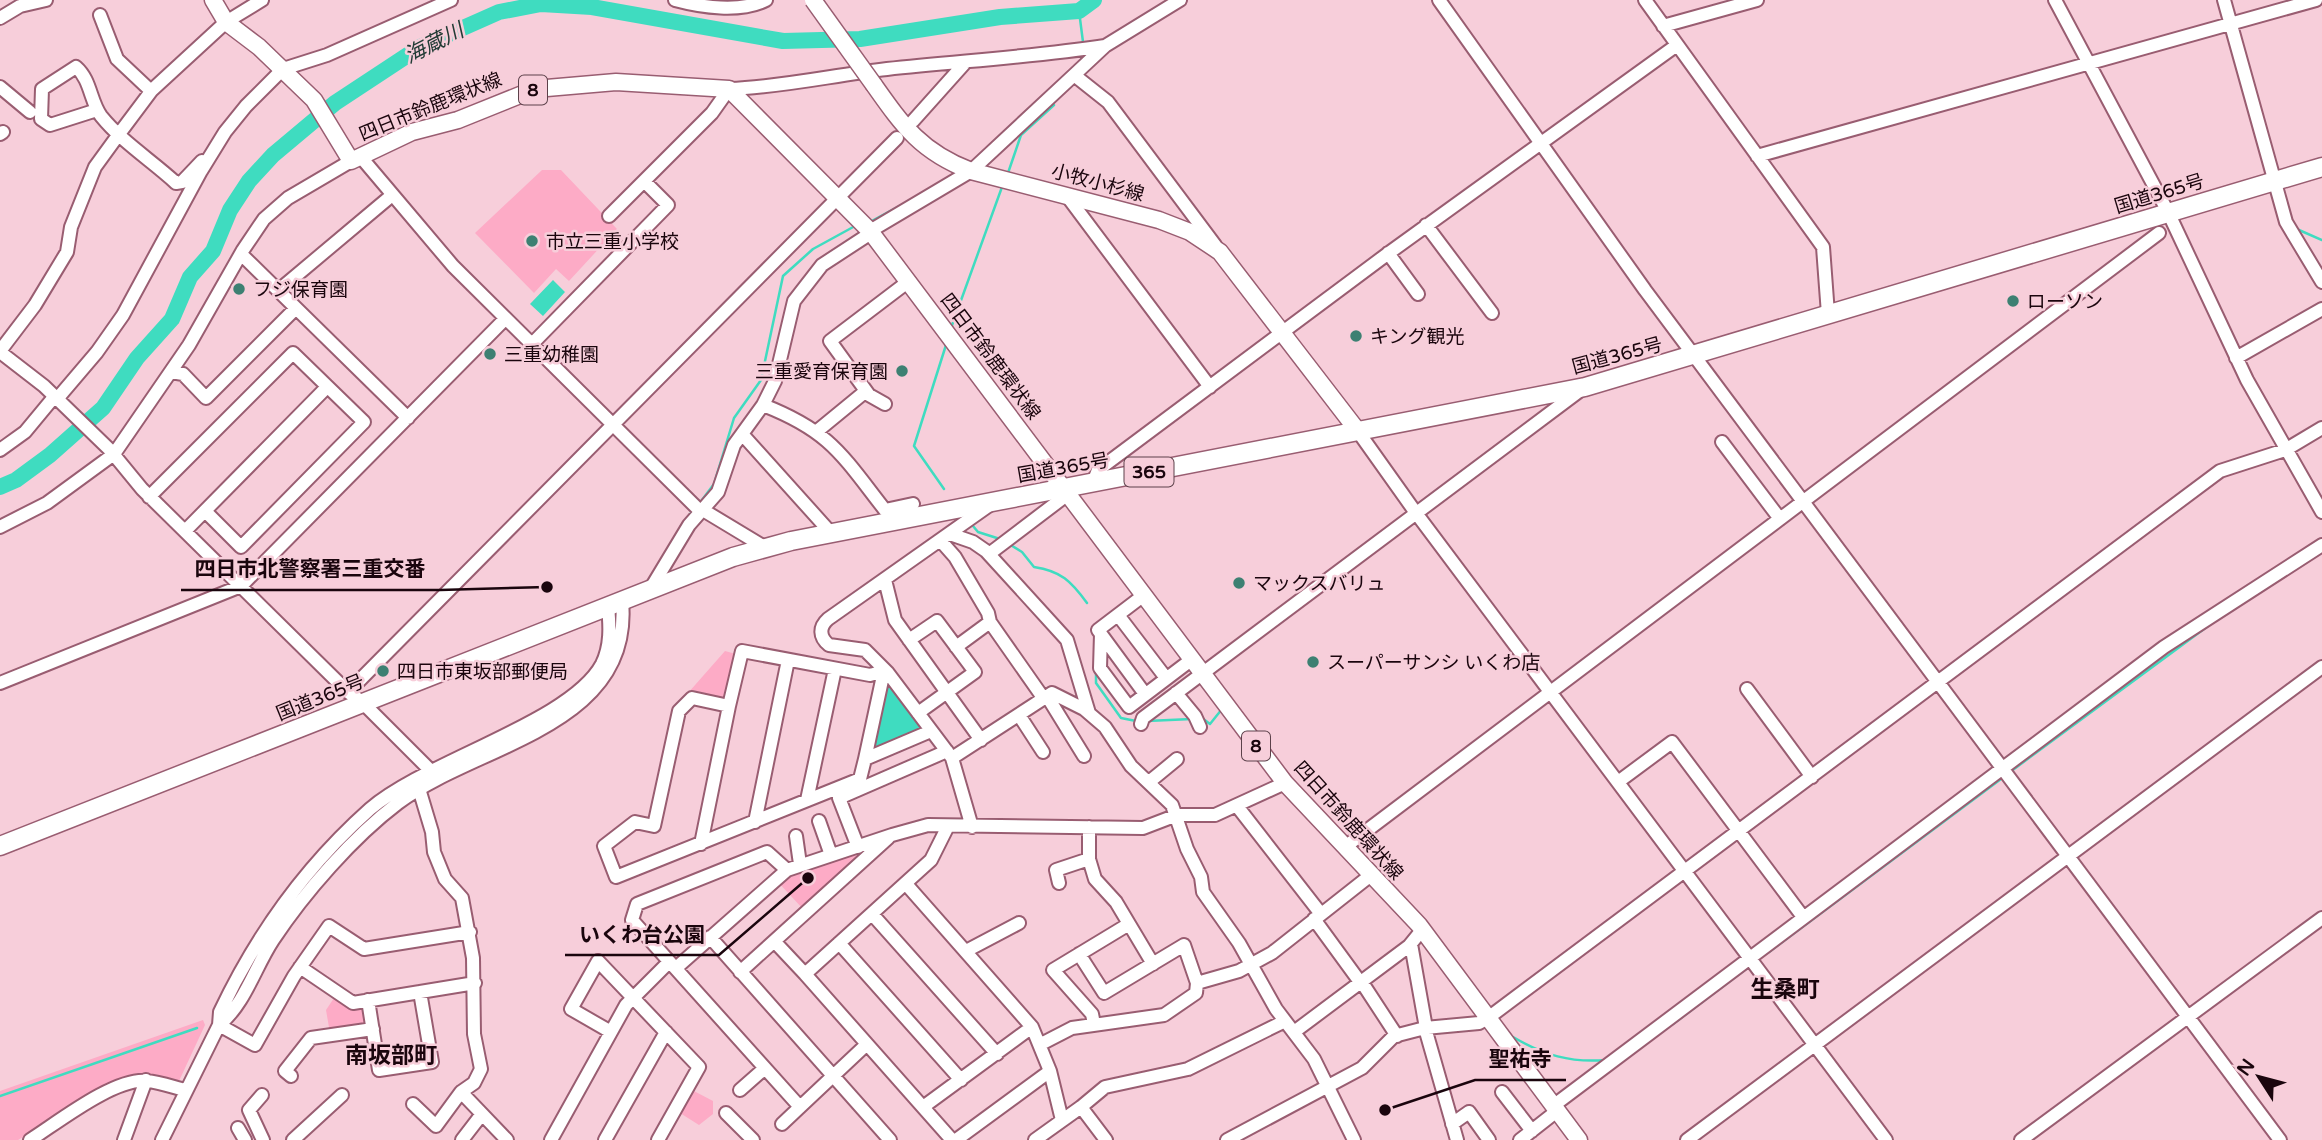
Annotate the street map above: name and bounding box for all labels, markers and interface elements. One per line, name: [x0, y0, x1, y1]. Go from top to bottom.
water label: 海蔵川: [400, 17, 470, 69]
street label: 四日市鈴鹿環状線: [356, 68, 505, 146]
road number: 8: [519, 76, 547, 104]
street label: 小牧小杉線: [1049, 160, 1146, 206]
street label: 国道365号: [2112, 170, 2207, 218]
place label: 市立三重小学校: [546, 231, 679, 253]
marker: 市立三重小学校: [524, 233, 540, 249]
place label: フジ保育園: [253, 279, 348, 301]
marker: フジ保育園: [231, 281, 247, 297]
street label: 四日市鈴鹿環状線: [936, 289, 1045, 424]
place label: ローソン: [2027, 291, 2103, 313]
marker: ローソン: [2005, 293, 2021, 309]
place label: キング観光: [1370, 326, 1464, 348]
marker: キング観光: [1348, 328, 1364, 344]
street label: 国道365号: [1570, 333, 1665, 379]
place label: 三重幼稚園: [504, 344, 599, 366]
marker: 三重幼稚園: [482, 346, 498, 362]
place label: 三重愛育保育園: [755, 361, 888, 383]
marker: 三重愛育保育園: [894, 363, 910, 379]
street label: 国道365号: [1016, 449, 1111, 487]
road number: 365: [1124, 458, 1174, 486]
callout: 四日市北警察署三重交番: [181, 548, 440, 590]
text: 四日市北警察署三重交番: [195, 557, 426, 582]
place label: マックスバリュ: [1253, 573, 1385, 595]
marker: マックスバリュ: [1231, 575, 1247, 591]
place label: スーパーサンシ いくわ店: [1327, 652, 1540, 674]
marker: スーパーサンシ いくわ店: [1305, 654, 1321, 670]
place label: 四日市東坂部郵便局: [397, 661, 568, 683]
marker: 四日市東坂部郵便局: [375, 663, 391, 679]
street label: 国道365号: [273, 670, 368, 726]
road number: 8: [1242, 732, 1270, 760]
street label: 四日市鈴鹿環状線: [1289, 757, 1407, 885]
callout: いくわ台公園: [565, 913, 719, 955]
text: いくわ台公園: [579, 923, 705, 948]
district label: 生桑町: [1751, 976, 1820, 1004]
callout: 聖祐寺: [1475, 1038, 1566, 1080]
district label: 南坂部町: [345, 1042, 437, 1070]
north arrow: [2224, 1042, 2294, 1112]
text: 聖祐寺: [1489, 1047, 1552, 1072]
text: N: [2233, 1055, 2259, 1080]

